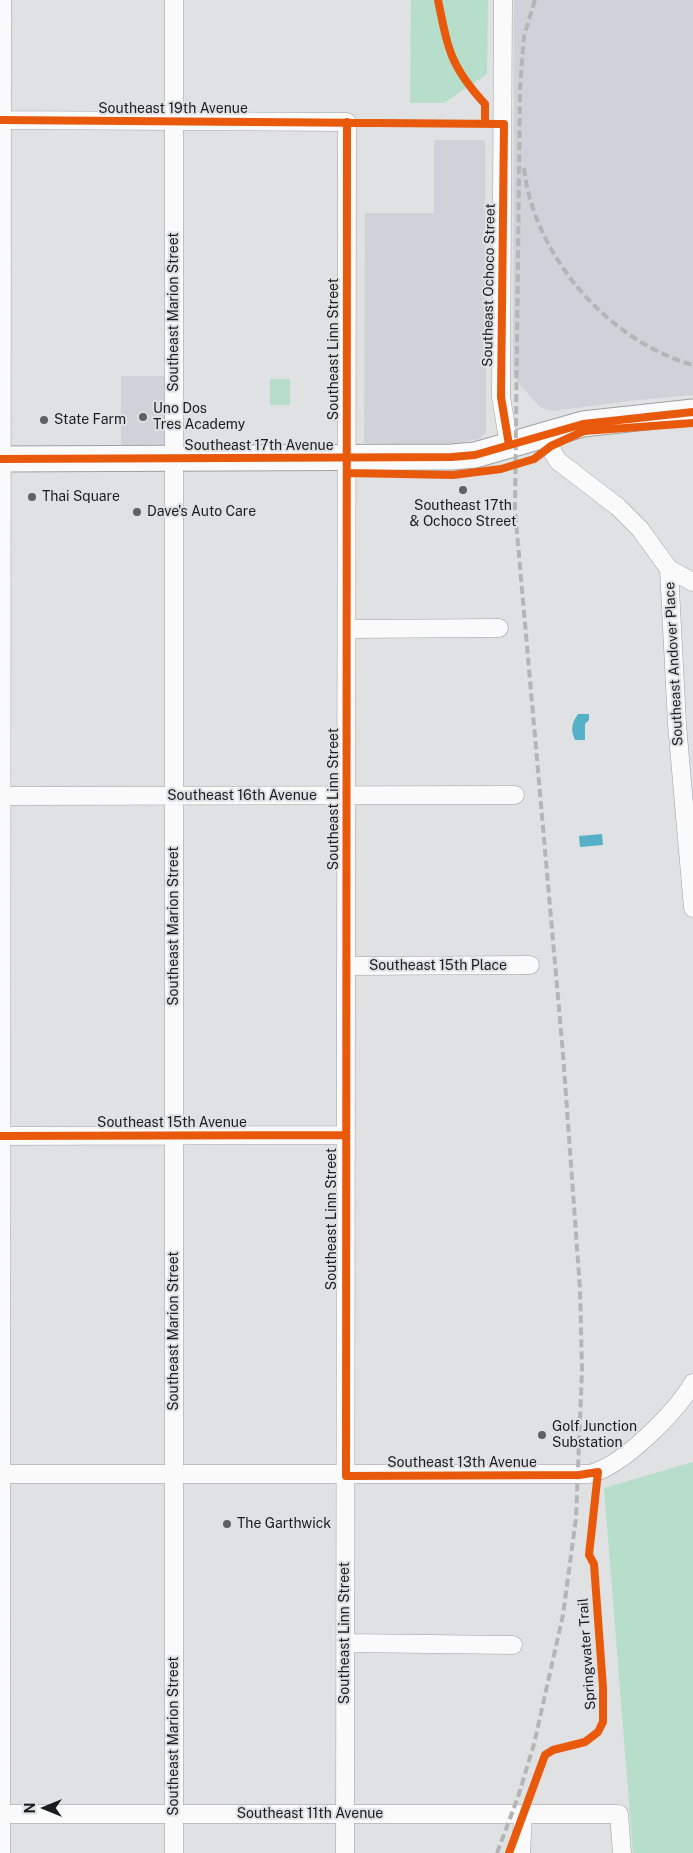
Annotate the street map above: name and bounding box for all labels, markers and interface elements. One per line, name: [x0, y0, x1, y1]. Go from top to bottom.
street label: Southeast 19th Avenue: [98, 101, 248, 117]
street label: Southeast Ochoco Street: [479, 203, 499, 367]
street label: Southeast Marion Street: [166, 232, 182, 392]
street label: Southeast Linn Street: [326, 278, 342, 420]
place label: Uno Dos Tres Academy: [153, 401, 245, 434]
marker: Uno Dos Tres Academy: [137, 411, 149, 423]
place label: State Farm: [54, 412, 126, 428]
marker: State Farm: [38, 414, 50, 426]
street label: Southeast 17th Avenue: [184, 438, 334, 454]
marker: Southeast 17th & Ochoco Street: [457, 484, 469, 496]
place label: Thai Square: [42, 489, 120, 505]
marker: Thai Square: [26, 491, 38, 503]
place label: Southeast 17th & Ochoco Street: [410, 498, 516, 530]
place label: Dave's Auto Care: [147, 504, 256, 520]
marker: Dave's Auto Care: [131, 506, 143, 518]
street label: Southeast Andover Place: [661, 581, 687, 747]
street label: Southeast Linn Street: [326, 728, 342, 870]
street label: Southeast 16th Avenue: [167, 788, 317, 804]
street label: Southeast Marion Street: [166, 846, 182, 1006]
street label: Southeast 15th Place: [369, 958, 507, 974]
street label: Southeast 15th Avenue: [97, 1115, 247, 1131]
street label: Southeast Linn Street: [324, 1148, 340, 1290]
street label: Southeast Marion Street: [166, 1251, 182, 1411]
place label: Golf Junction Substation: [552, 1419, 637, 1451]
marker: Golf Junction Substation: [536, 1429, 548, 1441]
street label: Southeast 13th Avenue: [387, 1455, 537, 1471]
place label: The Garthwick: [237, 1516, 331, 1532]
marker: The Garthwick: [221, 1518, 233, 1530]
street label: Southeast Linn Street: [337, 1562, 353, 1704]
street label: Springwater Trail: [575, 1597, 599, 1711]
street label: Southeast Marion Street: [166, 1656, 182, 1816]
north arrow: [20, 1783, 70, 1833]
text: N: [22, 1803, 38, 1813]
street label: Southeast 11th Avenue: [237, 1806, 383, 1822]

